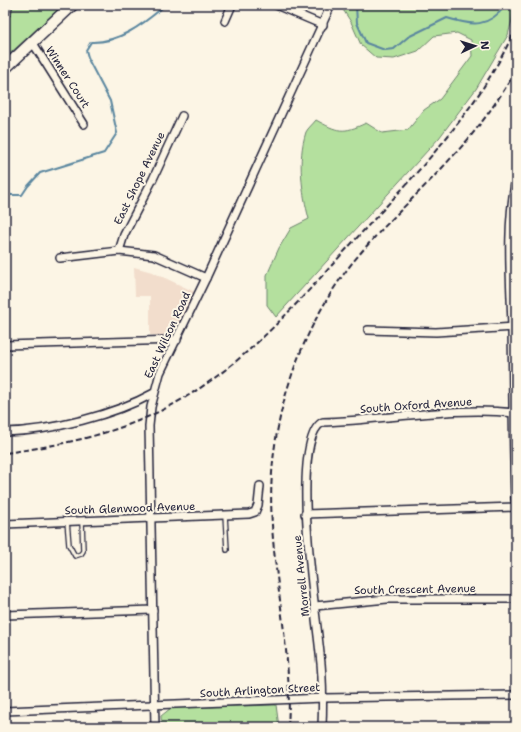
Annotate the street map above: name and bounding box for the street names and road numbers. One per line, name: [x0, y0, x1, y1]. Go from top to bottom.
street label: Winner Court: [42, 43, 93, 111]
street label: East Shope Avenue: [110, 129, 168, 227]
street label: East Wilson Road: [141, 289, 194, 381]
street label: South Oxford Avenue: [359, 394, 473, 417]
street label: South Glenwood Avenue: [64, 499, 196, 518]
street label: Morrell Avenue: [290, 535, 313, 617]
street label: South Crescent Avenue: [354, 581, 476, 598]
street label: South Arlington Street: [200, 680, 321, 701]

